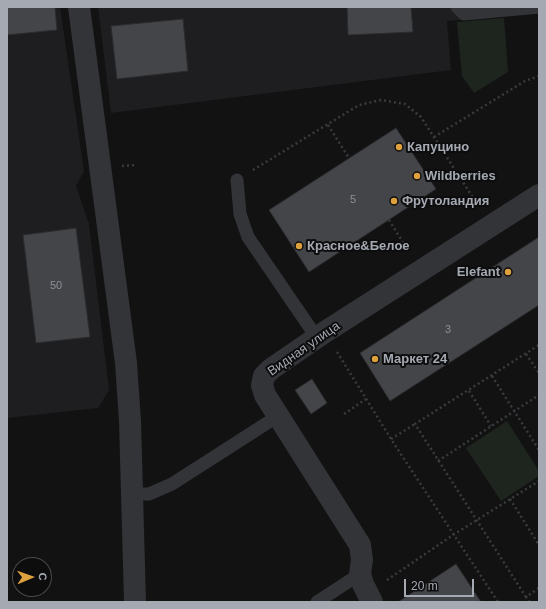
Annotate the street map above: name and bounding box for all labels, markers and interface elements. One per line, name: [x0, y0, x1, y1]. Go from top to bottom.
place label: Капуцино: [407, 139, 469, 155]
marker: Капуцино: [394, 142, 404, 152]
place label: Wildberries: [425, 168, 496, 184]
marker: Wildberries: [412, 171, 422, 181]
house number: 5: [350, 193, 356, 207]
place label: Фрутоландия: [402, 193, 489, 209]
marker: Фрутоландия: [389, 196, 399, 206]
place label: Красное&Белое: [307, 238, 410, 254]
marker: Красное&Белое: [294, 241, 304, 251]
place label: Elefant: [457, 264, 500, 280]
marker: Elefant: [503, 267, 513, 277]
house number: 50: [50, 279, 62, 293]
street label: Видная улица: [265, 318, 343, 380]
house number: 3: [445, 323, 451, 337]
place label: Маркет 24: [383, 351, 447, 367]
marker: Маркет 24: [370, 354, 380, 364]
north arrow: [12, 557, 52, 597]
scale bar: [406, 571, 476, 597]
text: С: [37, 572, 49, 581]
text: 20 m: [411, 579, 438, 593]

